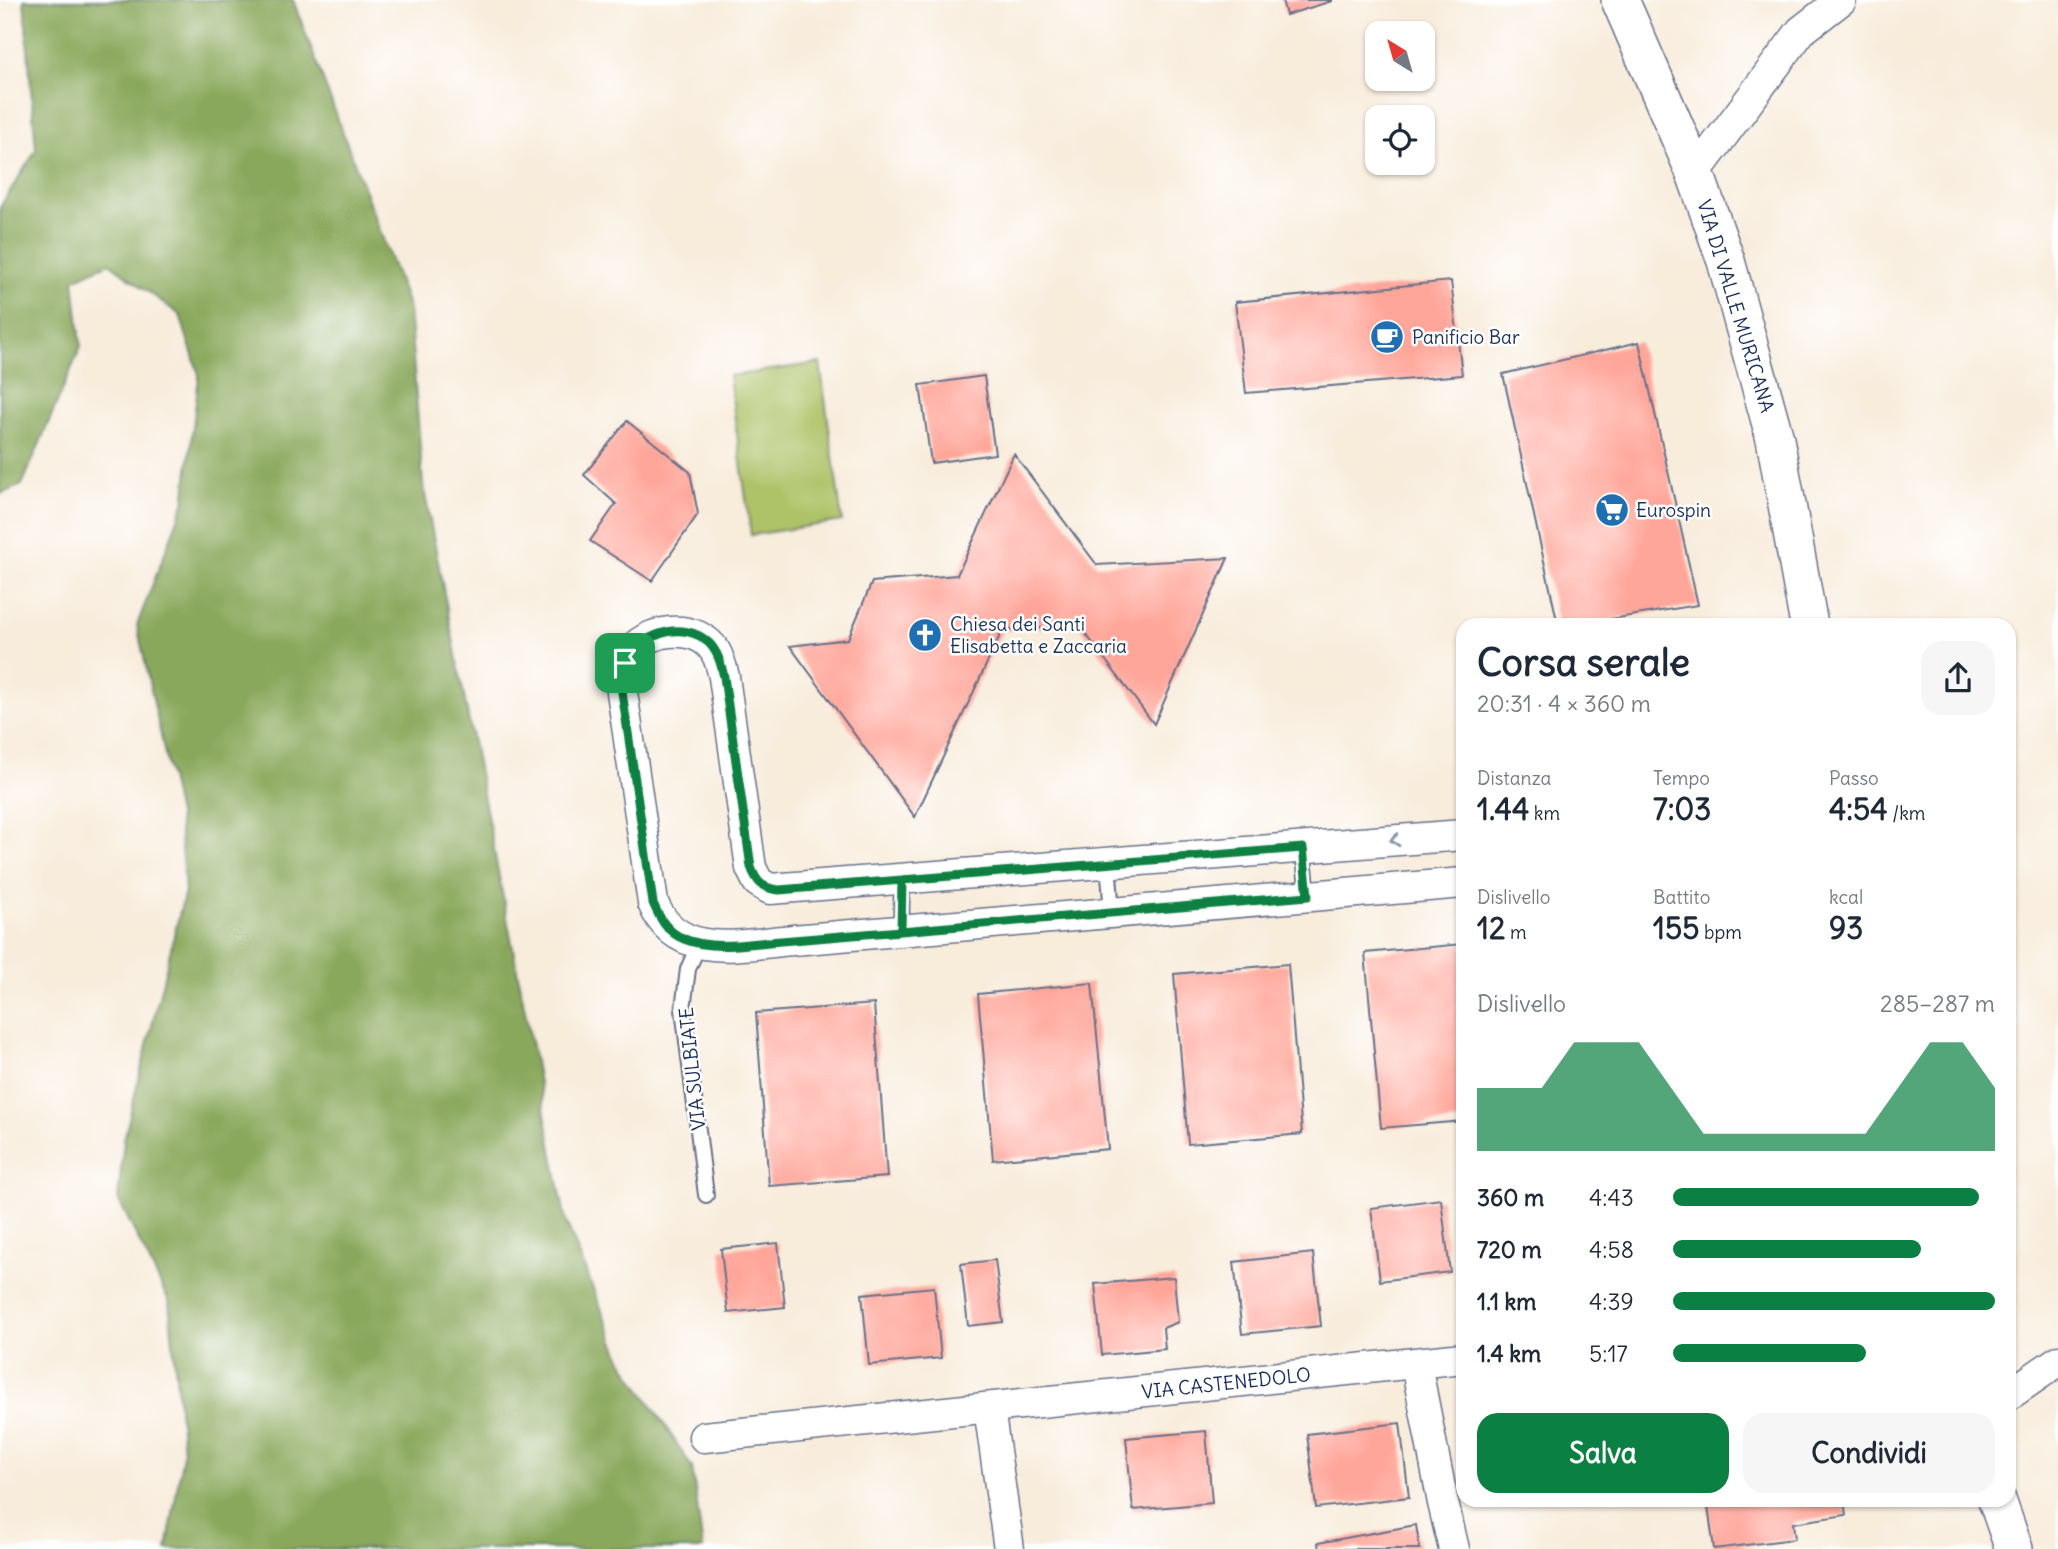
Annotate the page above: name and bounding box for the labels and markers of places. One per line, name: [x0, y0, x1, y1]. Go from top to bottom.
cafe icon: Panificio Bar: [1368, 318, 1406, 356]
place label: Panificio Bar: [1412, 325, 1520, 349]
supermarket icon: Eurospin: [1593, 491, 1631, 529]
place label: Eurospin: [1636, 498, 1711, 522]
place label: Chiesa dei Santi Elisabetta e Zaccaria: [950, 612, 1127, 658]
church icon: Chiesa dei Santi Elisabetta e Zaccaria: [906, 616, 944, 654]
pin: [595, 633, 655, 693]

